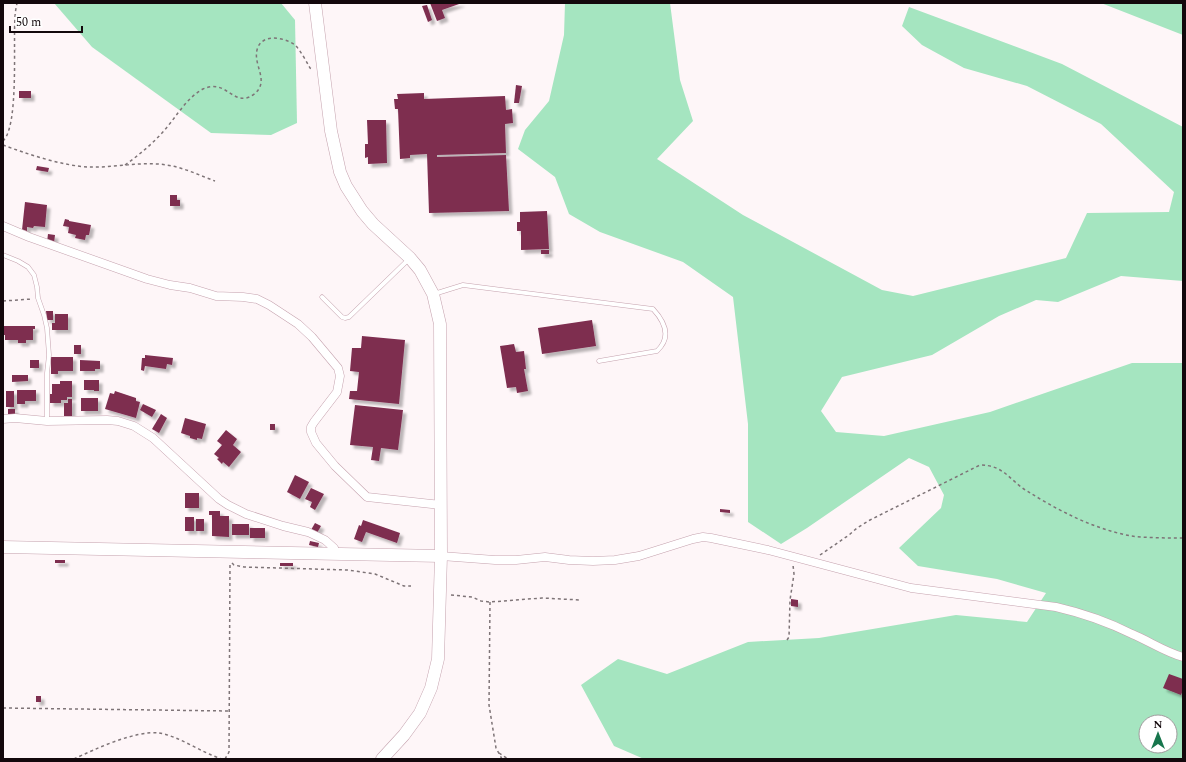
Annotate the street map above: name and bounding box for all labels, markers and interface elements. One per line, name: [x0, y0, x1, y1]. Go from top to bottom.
scale bar: [10, 8, 82, 34]
text: 50 m: [16, 13, 41, 32]
north arrow: [1138, 714, 1178, 754]
text: N: [1154, 716, 1163, 733]

